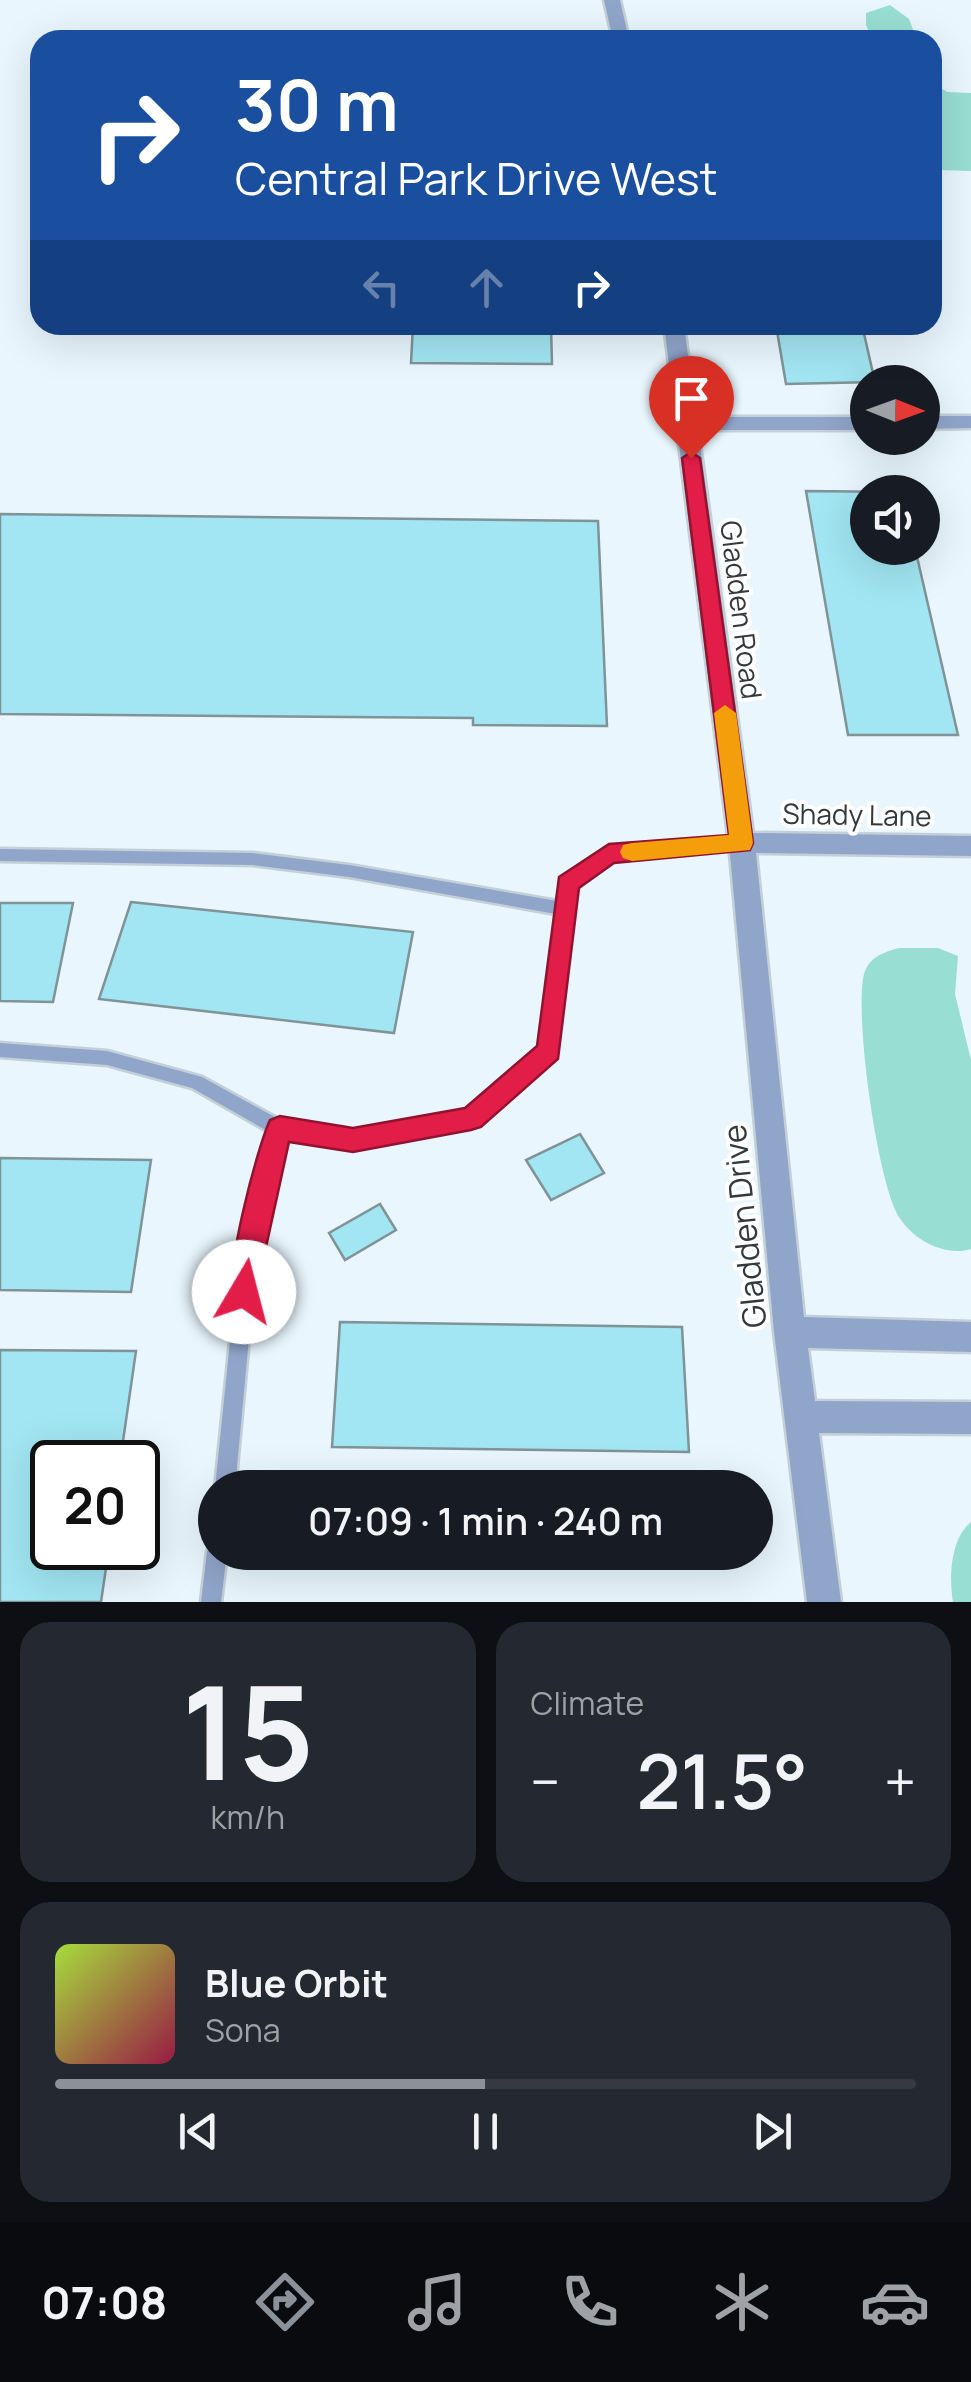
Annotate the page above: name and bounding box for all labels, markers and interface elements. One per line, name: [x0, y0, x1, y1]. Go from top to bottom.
text: 30 m: [235, 56, 399, 152]
icon: right: [70, 70, 200, 200]
text: Central Park Drive West: [235, 147, 718, 209]
icon: left: [354, 260, 409, 315]
icon: ahead: [459, 260, 514, 315]
icon: right: [564, 260, 619, 315]
pin: [649, 356, 734, 459]
north arrow: [850, 365, 940, 455]
map controls: [850, 365, 940, 565]
icon: arrive: [664, 371, 719, 426]
button: sound: [850, 475, 940, 565]
street label: Gladden Road: [712, 518, 772, 701]
street label: Shady Lane: [782, 794, 932, 834]
street label: Gladden Drive: [711, 1122, 777, 1330]
position arrow: [192, 1240, 296, 1344]
speed limit sign: 20: [30, 1440, 160, 1570]
text: 07:09 · 1 min · 240 m: [308, 1494, 663, 1546]
text: 15: [181, 1641, 314, 1819]
text: Climate: [531, 1681, 644, 1725]
text: 21.5°: [636, 1729, 808, 1832]
text: −: [531, 1743, 560, 1819]
text: +: [884, 1743, 916, 1819]
text: km/h: [211, 1795, 285, 1839]
text: Blue Orbit: [205, 1956, 388, 2008]
text: Sona: [205, 2008, 280, 2052]
icon: previous: [171, 2104, 226, 2159]
icon: pause: [458, 2104, 513, 2159]
icon: next: [745, 2104, 800, 2159]
icon: directions: [250, 2267, 320, 2337]
icon: music: [402, 2267, 472, 2337]
icon: phone: [555, 2267, 625, 2337]
icon: climate: [707, 2267, 777, 2337]
icon: car: [860, 2267, 930, 2337]
text: 07:08: [41, 2271, 167, 2333]

